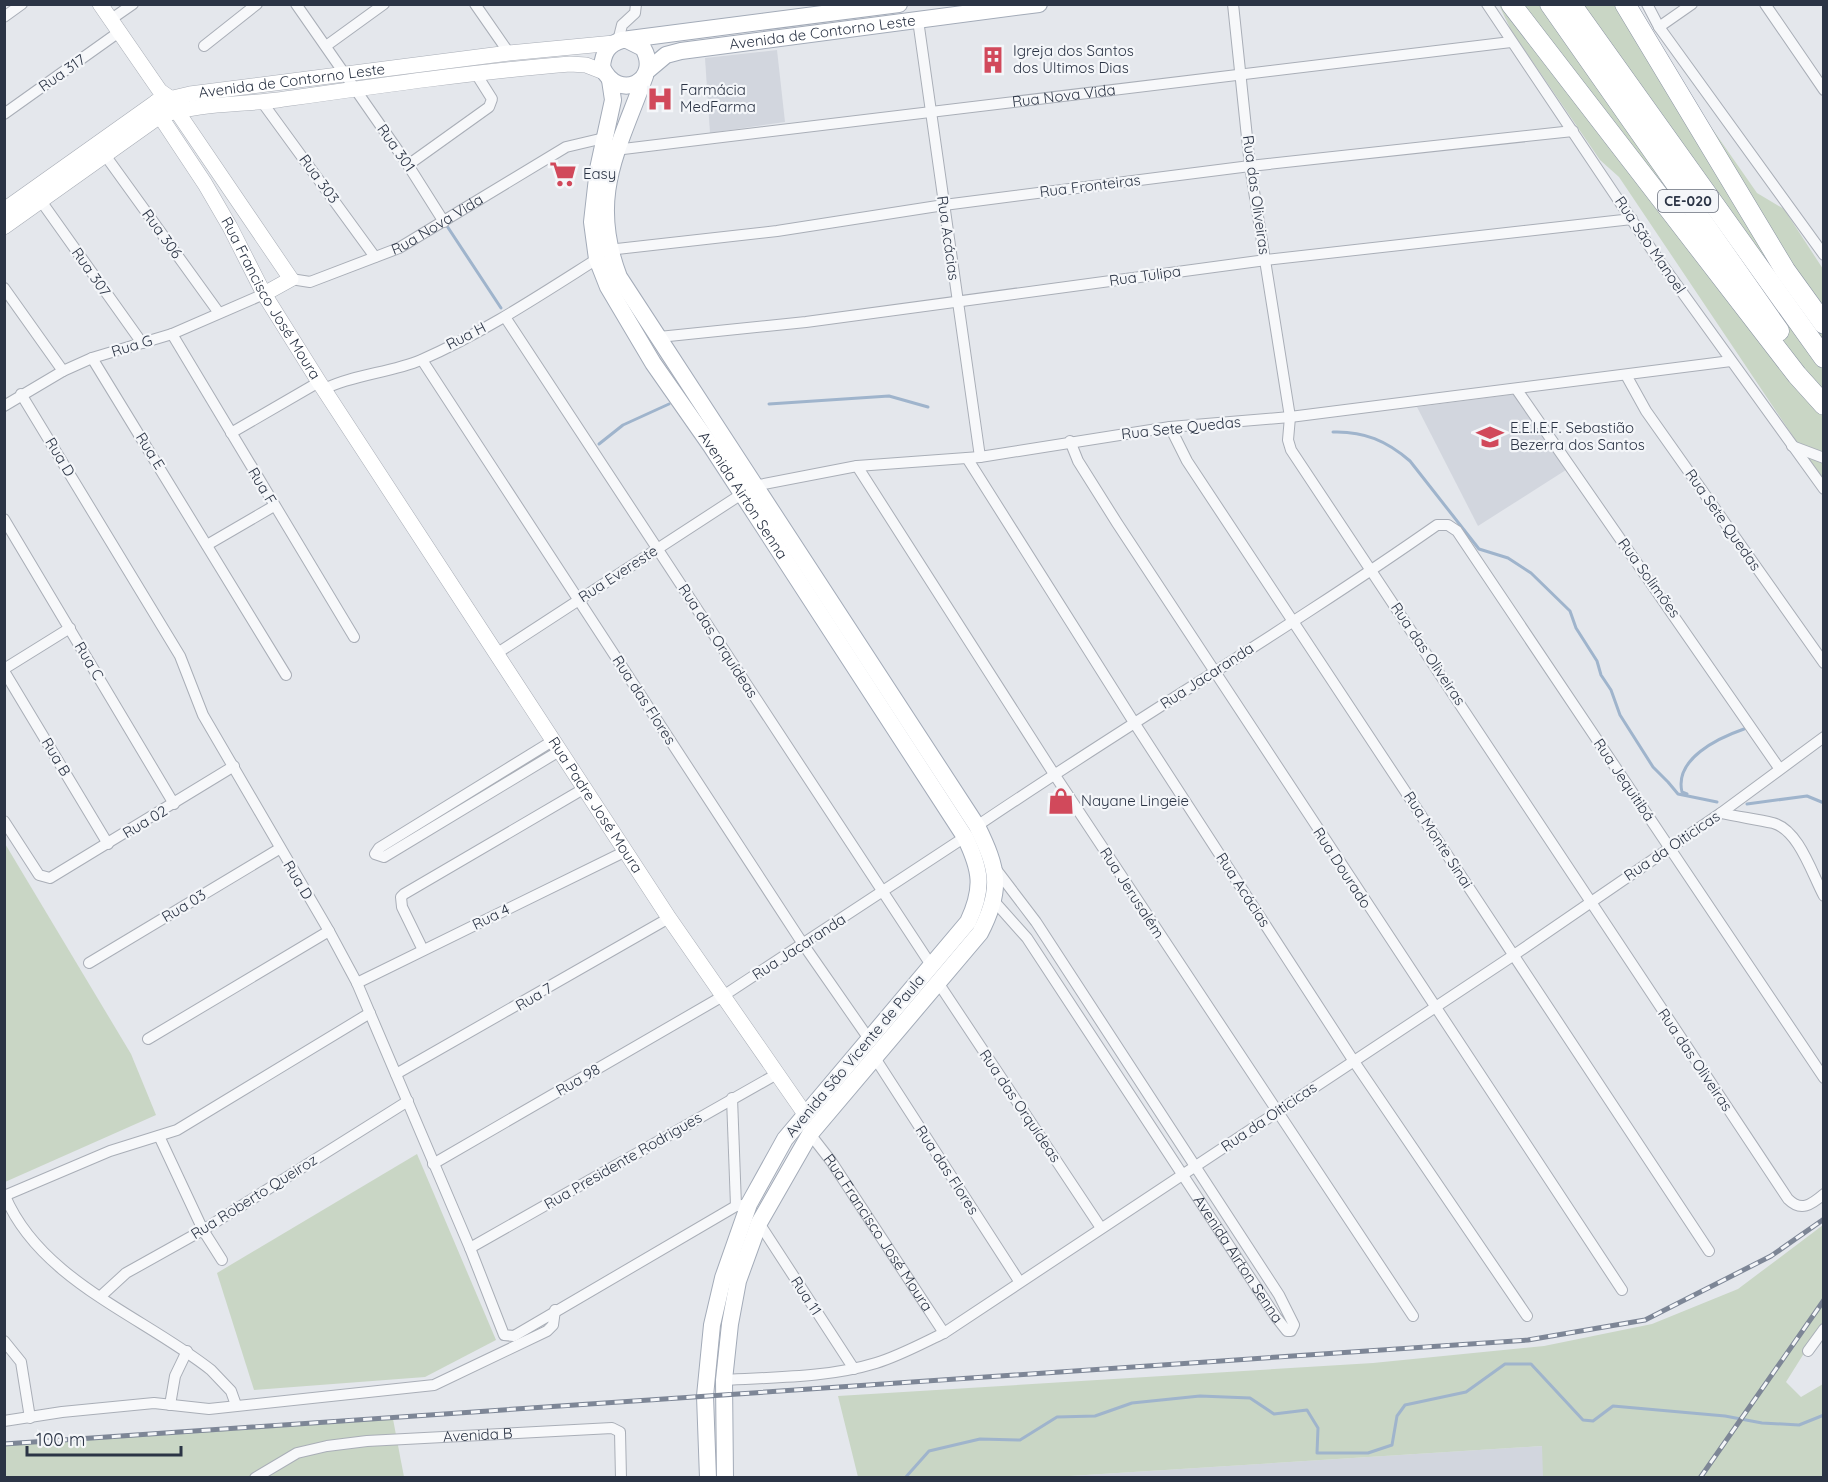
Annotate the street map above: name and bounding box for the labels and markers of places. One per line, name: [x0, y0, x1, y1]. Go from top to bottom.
place label: Igreja dos Santos dos Ultimos Dias: [1013, 41, 1134, 77]
building icon: Igreja dos Santos dos Ultimos Dias: [978, 45, 1008, 75]
place label: Farmácia MedFarma: [680, 80, 756, 116]
hospital icon: Farmácia MedFarma: [645, 84, 675, 114]
supermarket icon: Easy: [548, 159, 578, 189]
place label: Easy: [583, 164, 616, 183]
place label: E.E.I.E.F. Sebastião Bezerra dos Santos: [1510, 418, 1645, 454]
school or university icon: E.E.I.E.F. Sebastião Bezerra dos Santos: [1475, 422, 1505, 452]
shop icon: Nayane Lingeie: [1046, 786, 1076, 816]
place label: Nayane Lingeie: [1081, 791, 1189, 810]

